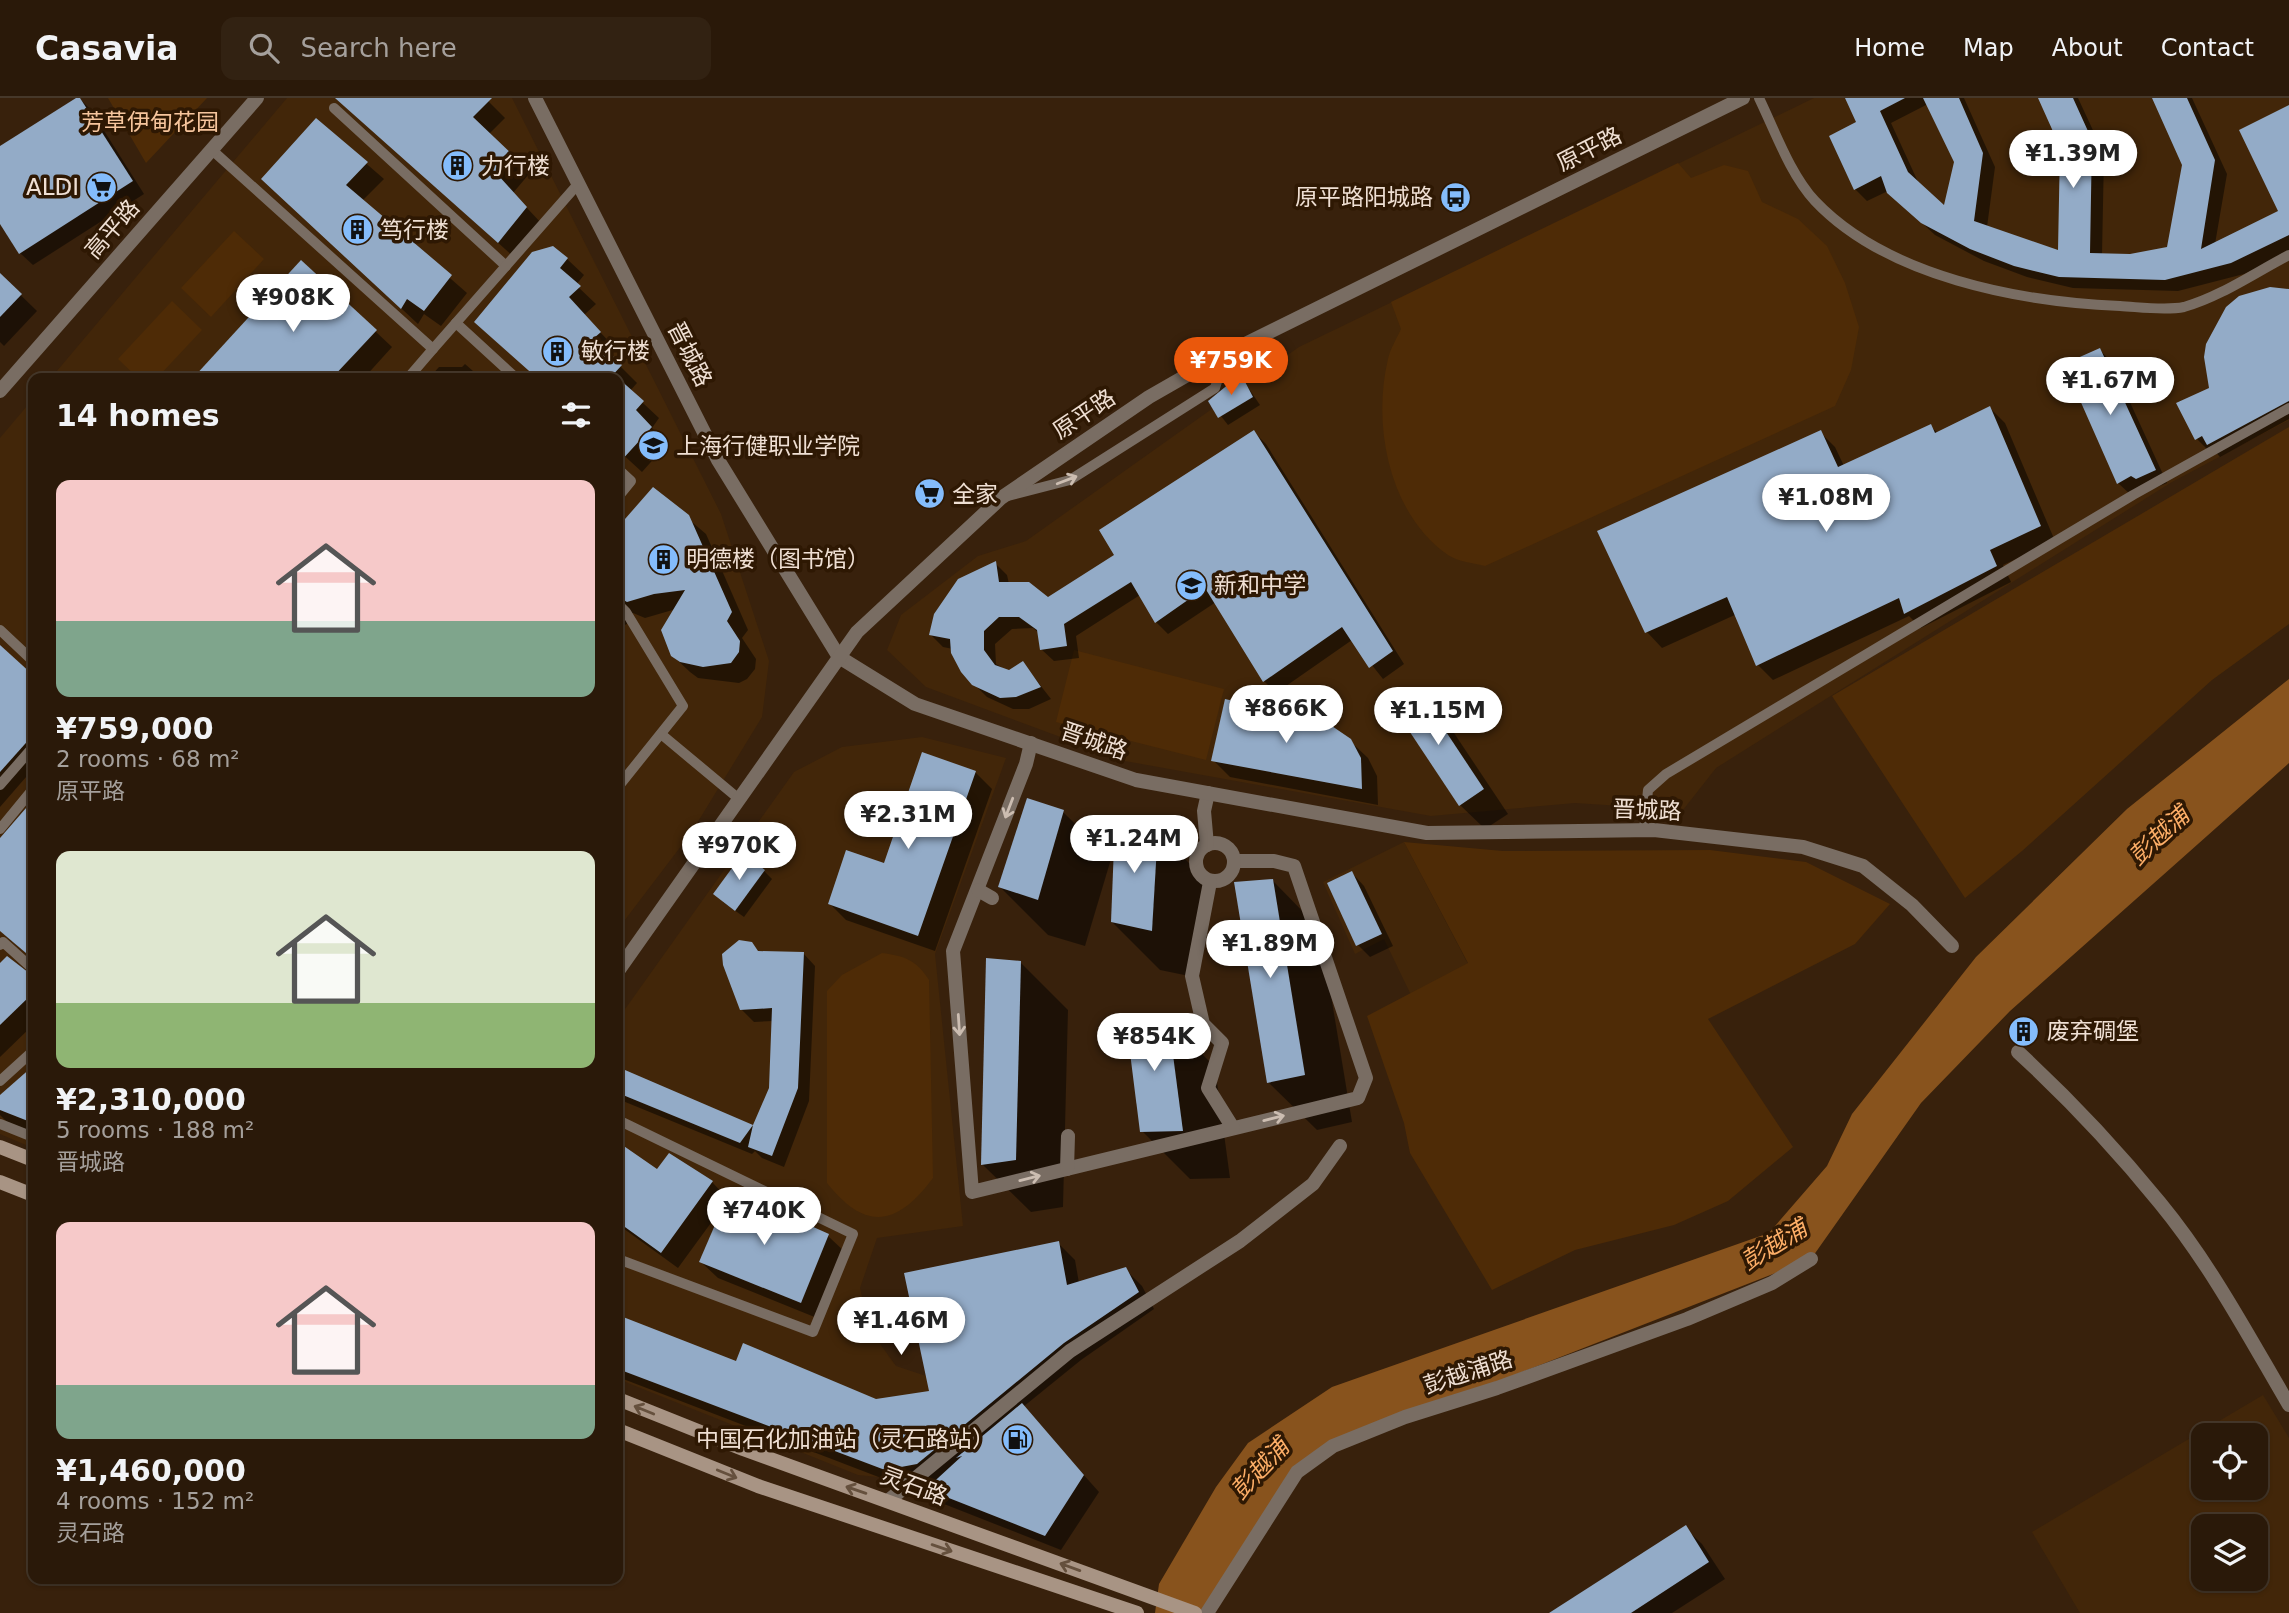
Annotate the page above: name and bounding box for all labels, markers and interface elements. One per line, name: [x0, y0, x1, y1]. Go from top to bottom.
search box: [221, 17, 711, 80]
text: Casavia: [35, 29, 179, 68]
icon: search: [245, 29, 283, 67]
text: Search here: [301, 33, 457, 63]
text: Home: [1854, 34, 1925, 62]
text: Map: [1963, 34, 2014, 62]
text: About: [2052, 34, 2123, 62]
text: Contact: [2161, 34, 2254, 62]
park label: 芳草伊甸花园: [81, 109, 219, 135]
street label: 原平路: [1552, 122, 1626, 176]
pin: ¥1.39M: [2016, 130, 2130, 190]
text: ¥1.39M: [2025, 140, 2121, 166]
building icon: 力行楼: [441, 149, 475, 183]
place label: 力行楼: [481, 153, 550, 179]
supermarket icon: ALDI: [85, 170, 119, 204]
place label: ALDI: [26, 174, 79, 200]
bus stop icon: 原平路阳城路: [1439, 180, 1473, 214]
place label: 原平路阳城路: [1295, 184, 1433, 210]
street label: 高平路: [80, 194, 144, 264]
building icon: 笃行楼: [340, 213, 374, 247]
place label: 笃行楼: [380, 217, 449, 243]
pin: ¥908K: [244, 274, 342, 334]
text: ¥908K: [252, 284, 334, 310]
street label: 晋城路: [663, 317, 717, 391]
building icon: 敏行楼: [541, 334, 575, 368]
place label: 敏行楼: [581, 338, 650, 364]
pin: ¥759K: [1182, 338, 1280, 397]
text: ¥759K: [1190, 347, 1272, 373]
pin: ¥1.67M: [2053, 358, 2167, 417]
text: ¥1.67M: [2062, 367, 2158, 393]
street label: 原平路: [1048, 384, 1120, 444]
icon: filters: [557, 396, 595, 434]
text: 14 homes: [56, 398, 220, 433]
school or university icon: 上海行健职业学院: [636, 429, 670, 463]
place label: 上海行健职业学院: [676, 433, 860, 459]
one-way arrow: [1055, 473, 1077, 485]
pin: ¥1.08M: [1769, 474, 1883, 534]
supermarket icon: 全家: [912, 477, 946, 511]
place label: 全家: [952, 481, 998, 507]
text: ¥1.08M: [1778, 484, 1874, 510]
icon: home: [263, 525, 389, 651]
building icon: 明德楼（图书馆）: [646, 542, 680, 576]
place label: 明德楼（图书馆）: [686, 546, 870, 572]
school or university icon: 新和中学: [1174, 568, 1208, 602]
place label: 新和中学: [1214, 572, 1306, 598]
pin: ¥866K: [1237, 686, 1335, 745]
pin: ¥1.15M: [1381, 688, 1495, 747]
text: ¥866K: [1245, 695, 1327, 721]
text: ¥1.15M: [1390, 697, 1486, 723]
text: ¥759,000: [56, 711, 214, 746]
street label: 晋城路: [1057, 717, 1131, 765]
text: 2 rooms · 68 m²: [56, 746, 240, 772]
text: 原平路: [56, 778, 125, 804]
pin: ¥2.31M: [851, 792, 965, 851]
street label: 晋城路: [1612, 796, 1682, 824]
one-way arrow: [1002, 797, 1014, 818]
water label: 彭越浦: [2123, 798, 2198, 871]
text: ¥2.31M: [860, 801, 956, 827]
pin: ¥1.24M: [1077, 816, 1191, 875]
pin: ¥970K: [690, 822, 788, 882]
text: ¥1.24M: [1086, 825, 1182, 851]
text: ¥970K: [698, 832, 780, 858]
icon: home: [263, 896, 389, 1022]
pin: ¥1.89M: [1213, 920, 1327, 980]
text: ¥1.89M: [1222, 930, 1318, 956]
one-way arrow: [953, 1013, 966, 1036]
pin: ¥854K: [1105, 1014, 1203, 1073]
building icon: 废弃碉堡: [2007, 1014, 2041, 1048]
place label: 废弃碉堡: [2047, 1018, 2139, 1044]
text: ¥854K: [1113, 1023, 1195, 1049]
text: ¥2,310,000: [56, 1082, 246, 1117]
one-way arrow: [1262, 1111, 1285, 1124]
text: 5 rooms · 188 m²: [56, 1117, 254, 1143]
text: 晋城路: [56, 1149, 125, 1175]
one-way arrow: [1018, 1171, 1040, 1184]
pin: ¥740K: [715, 1188, 813, 1247]
text: ¥740K: [723, 1197, 805, 1223]
water label: 彭越浦: [1736, 1212, 1815, 1276]
icon: home: [263, 1267, 389, 1393]
pin: ¥1.46M: [844, 1298, 958, 1357]
text: ¥1.46M: [853, 1307, 949, 1333]
street label: 彭越浦路: [1420, 1345, 1516, 1399]
one-way arrow: [633, 1402, 655, 1415]
fuel station icon: 中国石化加油站（灵石路站）: [1001, 1422, 1035, 1456]
map controls: [2191, 1423, 2268, 1591]
button: locate: [2191, 1423, 2268, 1500]
place label: 中国石化加油站（灵石路站）: [696, 1426, 995, 1452]
water label: 彭越浦: [1225, 1430, 1298, 1505]
text: ¥1,460,000: [56, 1453, 246, 1488]
street label: 灵石路: [877, 1462, 951, 1510]
one-way arrow: [715, 1468, 737, 1481]
one-way arrow: [846, 1483, 868, 1495]
text: 4 rooms · 152 m²: [56, 1488, 254, 1514]
button: layers: [2191, 1514, 2268, 1591]
text: 灵石路: [56, 1520, 125, 1546]
one-way arrow: [930, 1543, 952, 1555]
one-way arrow: [1060, 1560, 1082, 1572]

